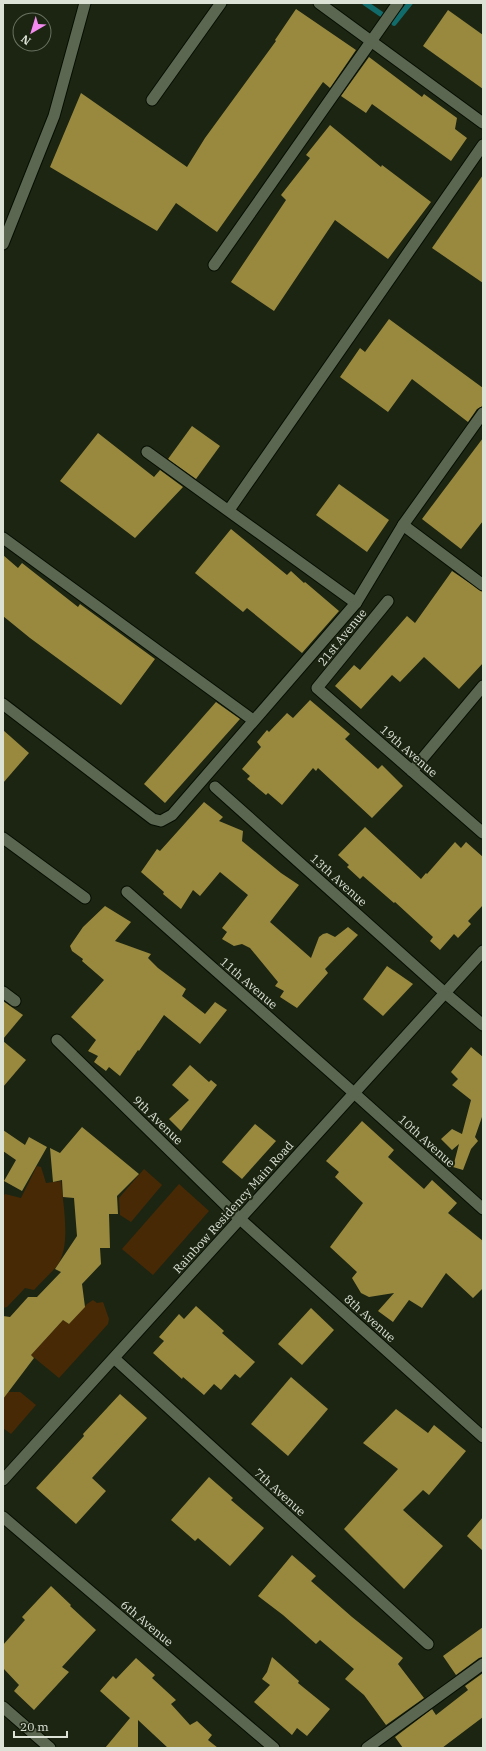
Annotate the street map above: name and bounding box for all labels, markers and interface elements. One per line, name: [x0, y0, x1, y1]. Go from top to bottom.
north arrow: [12, 12, 52, 52]
text: N: [18, 32, 34, 48]
street label: 21st Avenue: [314, 605, 370, 669]
street label: 19th Avenue: [377, 722, 441, 780]
street label: 13th Avenue: [308, 851, 370, 909]
street label: 11th Avenue: [217, 954, 281, 1012]
street label: 9th Avenue: [130, 1092, 186, 1148]
street label: 10th Avenue: [396, 1112, 458, 1170]
street label: Rainbow Residency Main Road: [170, 1138, 296, 1276]
street label: 8th Avenue: [341, 1291, 399, 1345]
street label: 7th Avenue: [251, 1465, 309, 1519]
street label: 6th Avenue: [118, 1597, 176, 1649]
scale bar: [14, 1713, 67, 1739]
text: 20 m: [20, 1719, 49, 1734]

